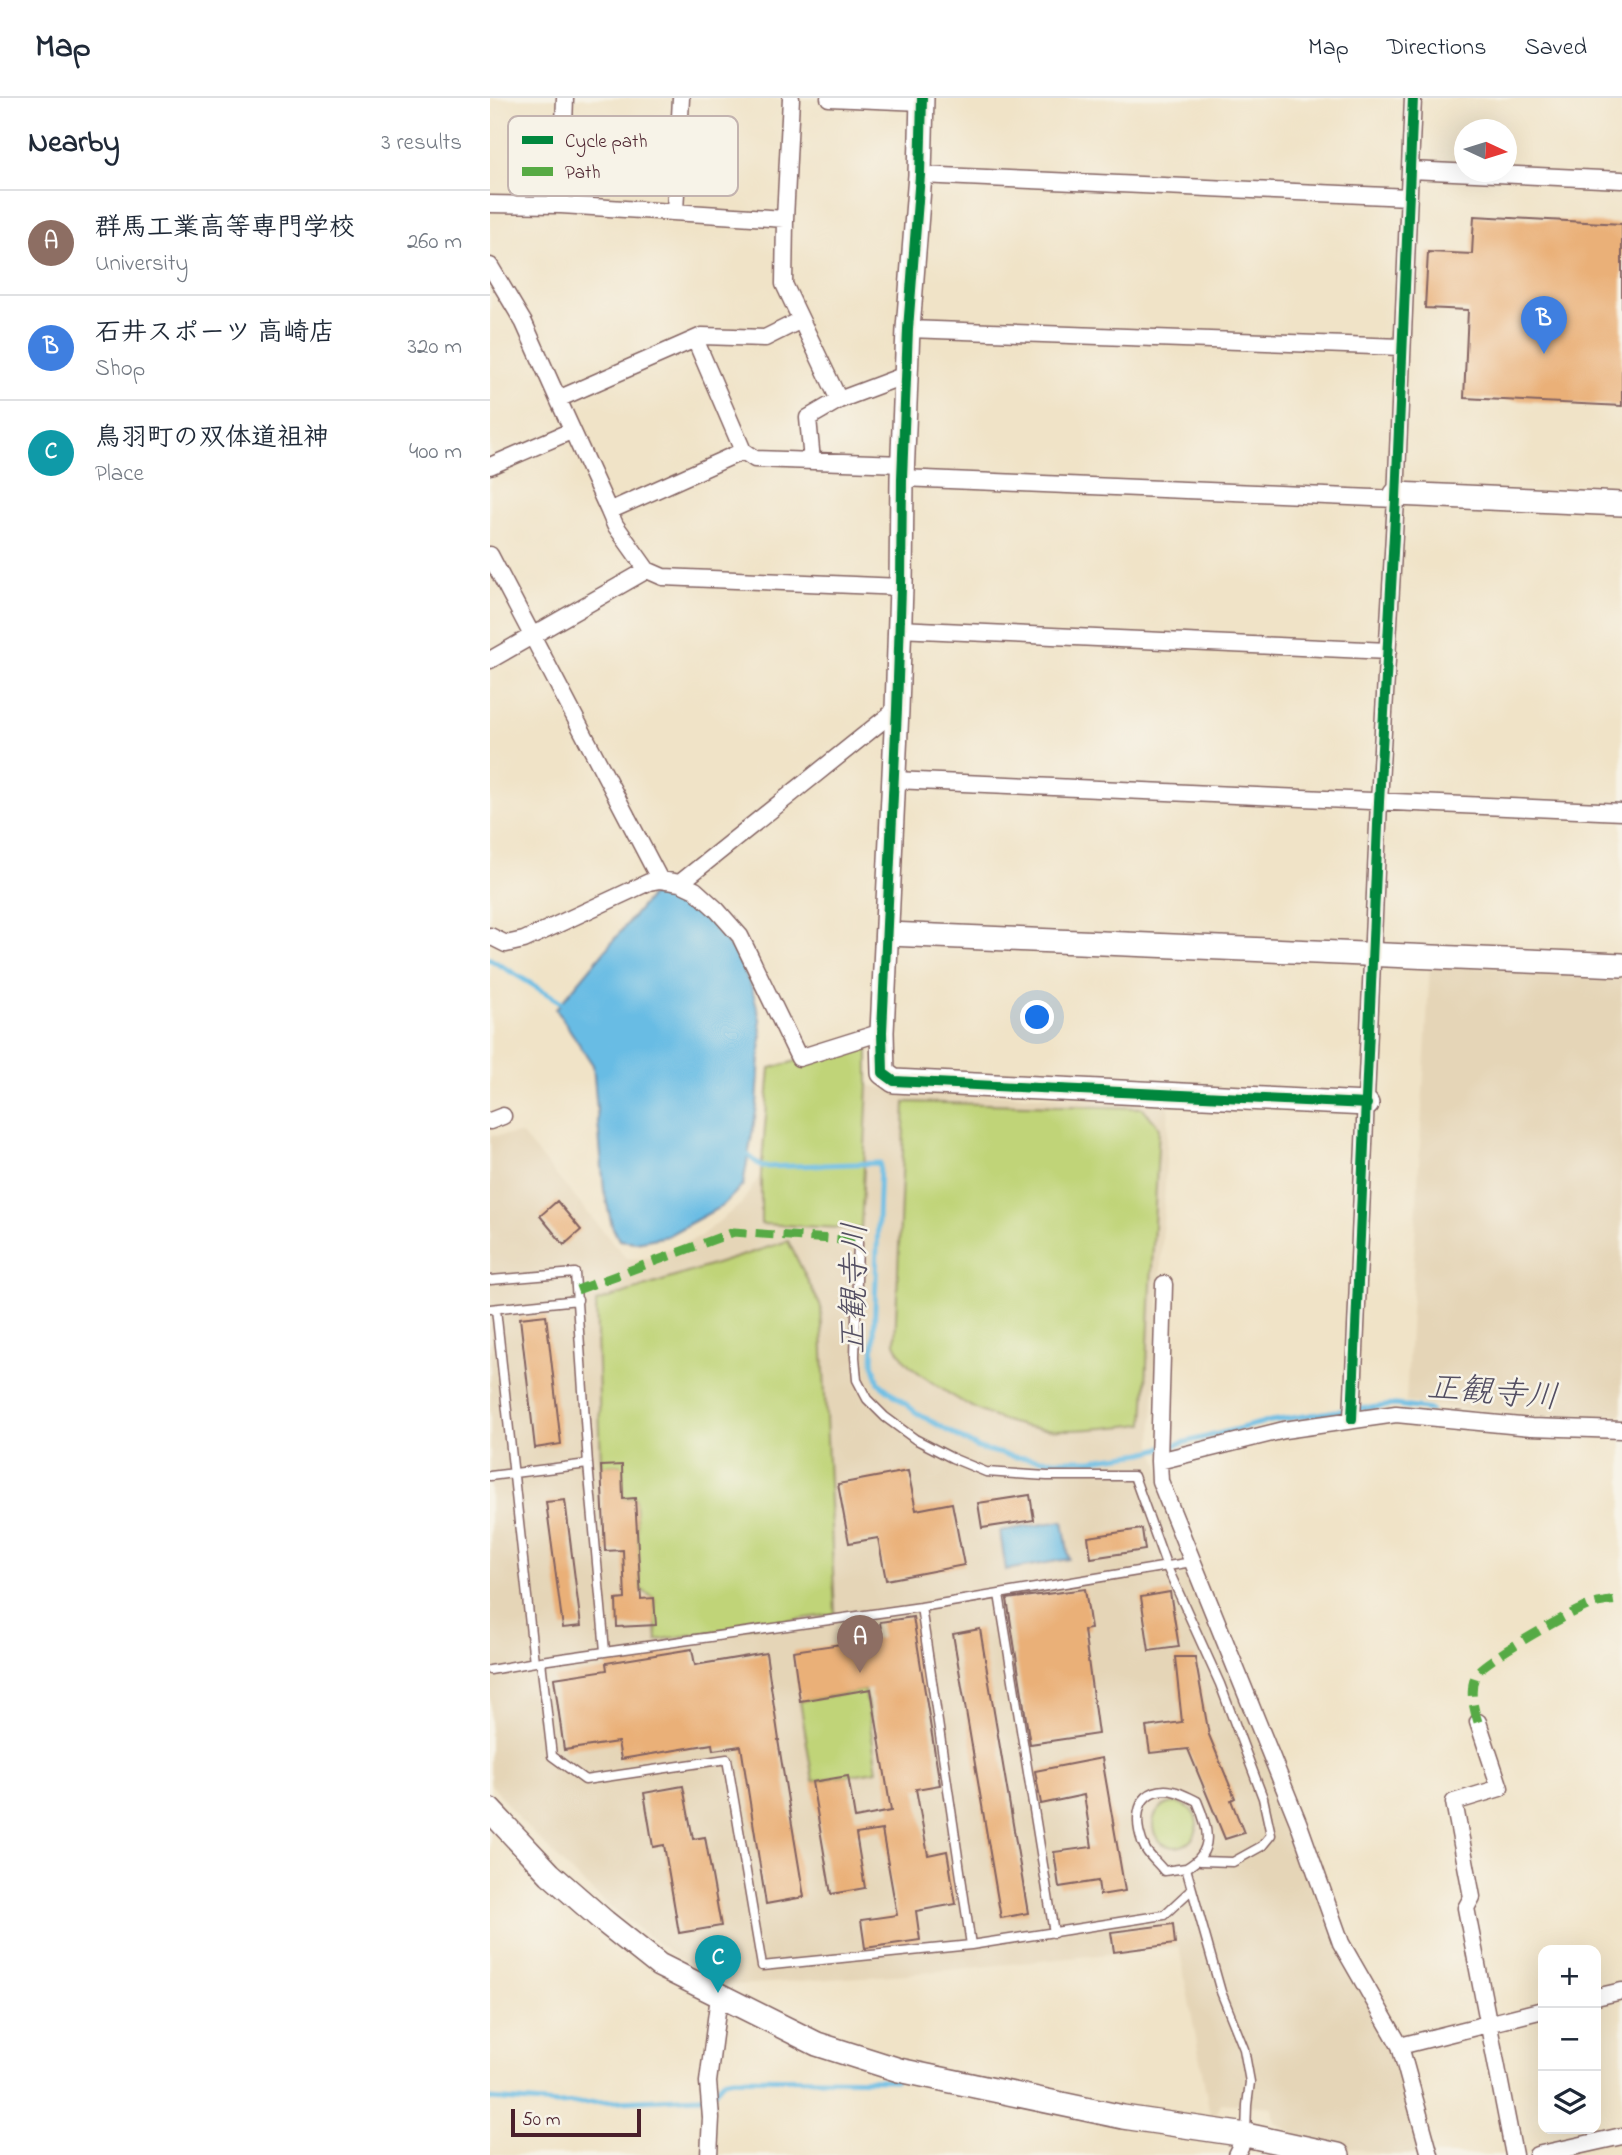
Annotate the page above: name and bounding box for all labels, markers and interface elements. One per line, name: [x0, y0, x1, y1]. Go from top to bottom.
text: Map: [35, 24, 91, 72]
text: Map: [1308, 31, 1349, 66]
text: Directions: [1387, 31, 1486, 66]
text: Saved: [1524, 31, 1587, 66]
legend: [508, 116, 738, 196]
north arrow: [1454, 119, 1517, 182]
text: Nearby: [28, 122, 120, 166]
text: 3 results: [381, 127, 462, 160]
text: Cycle path: [565, 129, 647, 157]
text: Path: [565, 160, 601, 187]
text: 群馬工業高等専門学校: [95, 210, 355, 248]
text: A: [44, 226, 58, 259]
text: 260 m: [407, 226, 462, 259]
text: University: [95, 248, 188, 281]
pin: B: [1521, 296, 1567, 354]
text: 石井スポーツ 高崎店: [95, 315, 335, 353]
text: B: [43, 331, 59, 364]
text: 320 m: [408, 331, 462, 364]
text: Shop: [95, 353, 145, 386]
text: 鳥羽町の双体道祖神: [95, 420, 329, 458]
text: C: [45, 436, 57, 469]
text: 400 m: [409, 436, 462, 469]
text: Place: [95, 458, 144, 491]
your location: [1020, 1000, 1054, 1034]
water label: 正観寺川: [831, 1222, 881, 1354]
water label: 正観寺川: [1425, 1364, 1560, 1424]
pin: A: [837, 1615, 883, 1673]
pin: C: [695, 1935, 741, 1993]
map controls: [1538, 1945, 1601, 2134]
button: +: [1538, 1945, 1601, 2008]
button: −: [1538, 2008, 1601, 2071]
button: layers: [1538, 2071, 1601, 2134]
scale bar: [511, 2106, 640, 2138]
text: 50 m: [522, 2107, 561, 2134]

